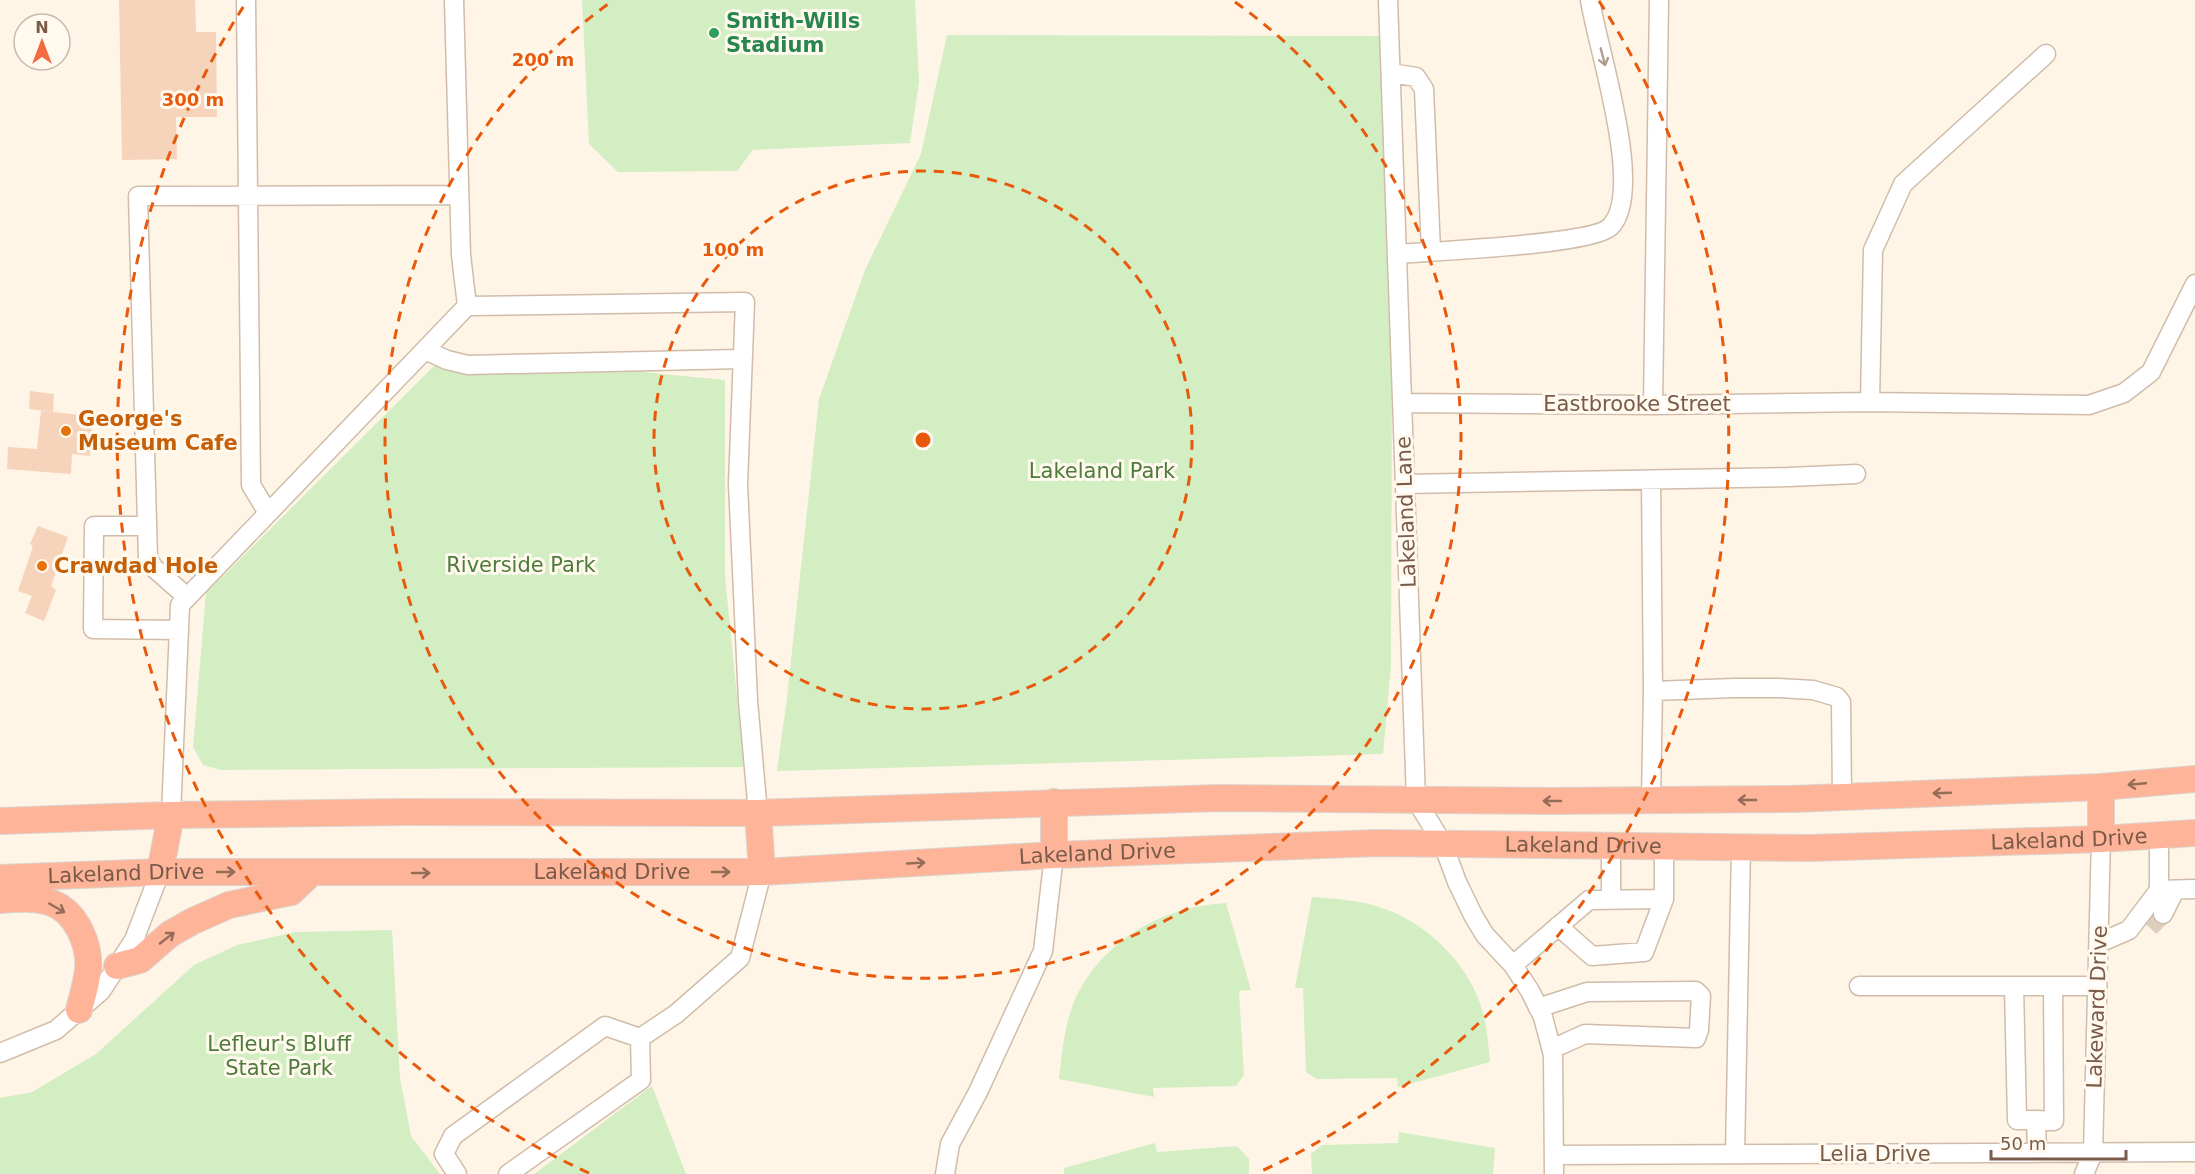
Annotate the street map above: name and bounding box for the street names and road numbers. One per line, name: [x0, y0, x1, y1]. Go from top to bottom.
street label: Eastbrooke Street: [1543, 392, 1731, 416]
street label: Lakeland Lane: [1391, 436, 1421, 588]
street label: Lakeland Drive: [1990, 824, 2148, 854]
street label: Lakeland Drive: [1505, 832, 1662, 858]
street label: Lakeland Drive: [1018, 838, 1176, 869]
street label: Lakeland Drive: [47, 860, 204, 888]
street label: Lakeland Drive: [533, 860, 690, 884]
street label: Lakeward Drive: [2082, 925, 2112, 1089]
street label: Lelia Drive: [1819, 1142, 1931, 1166]

